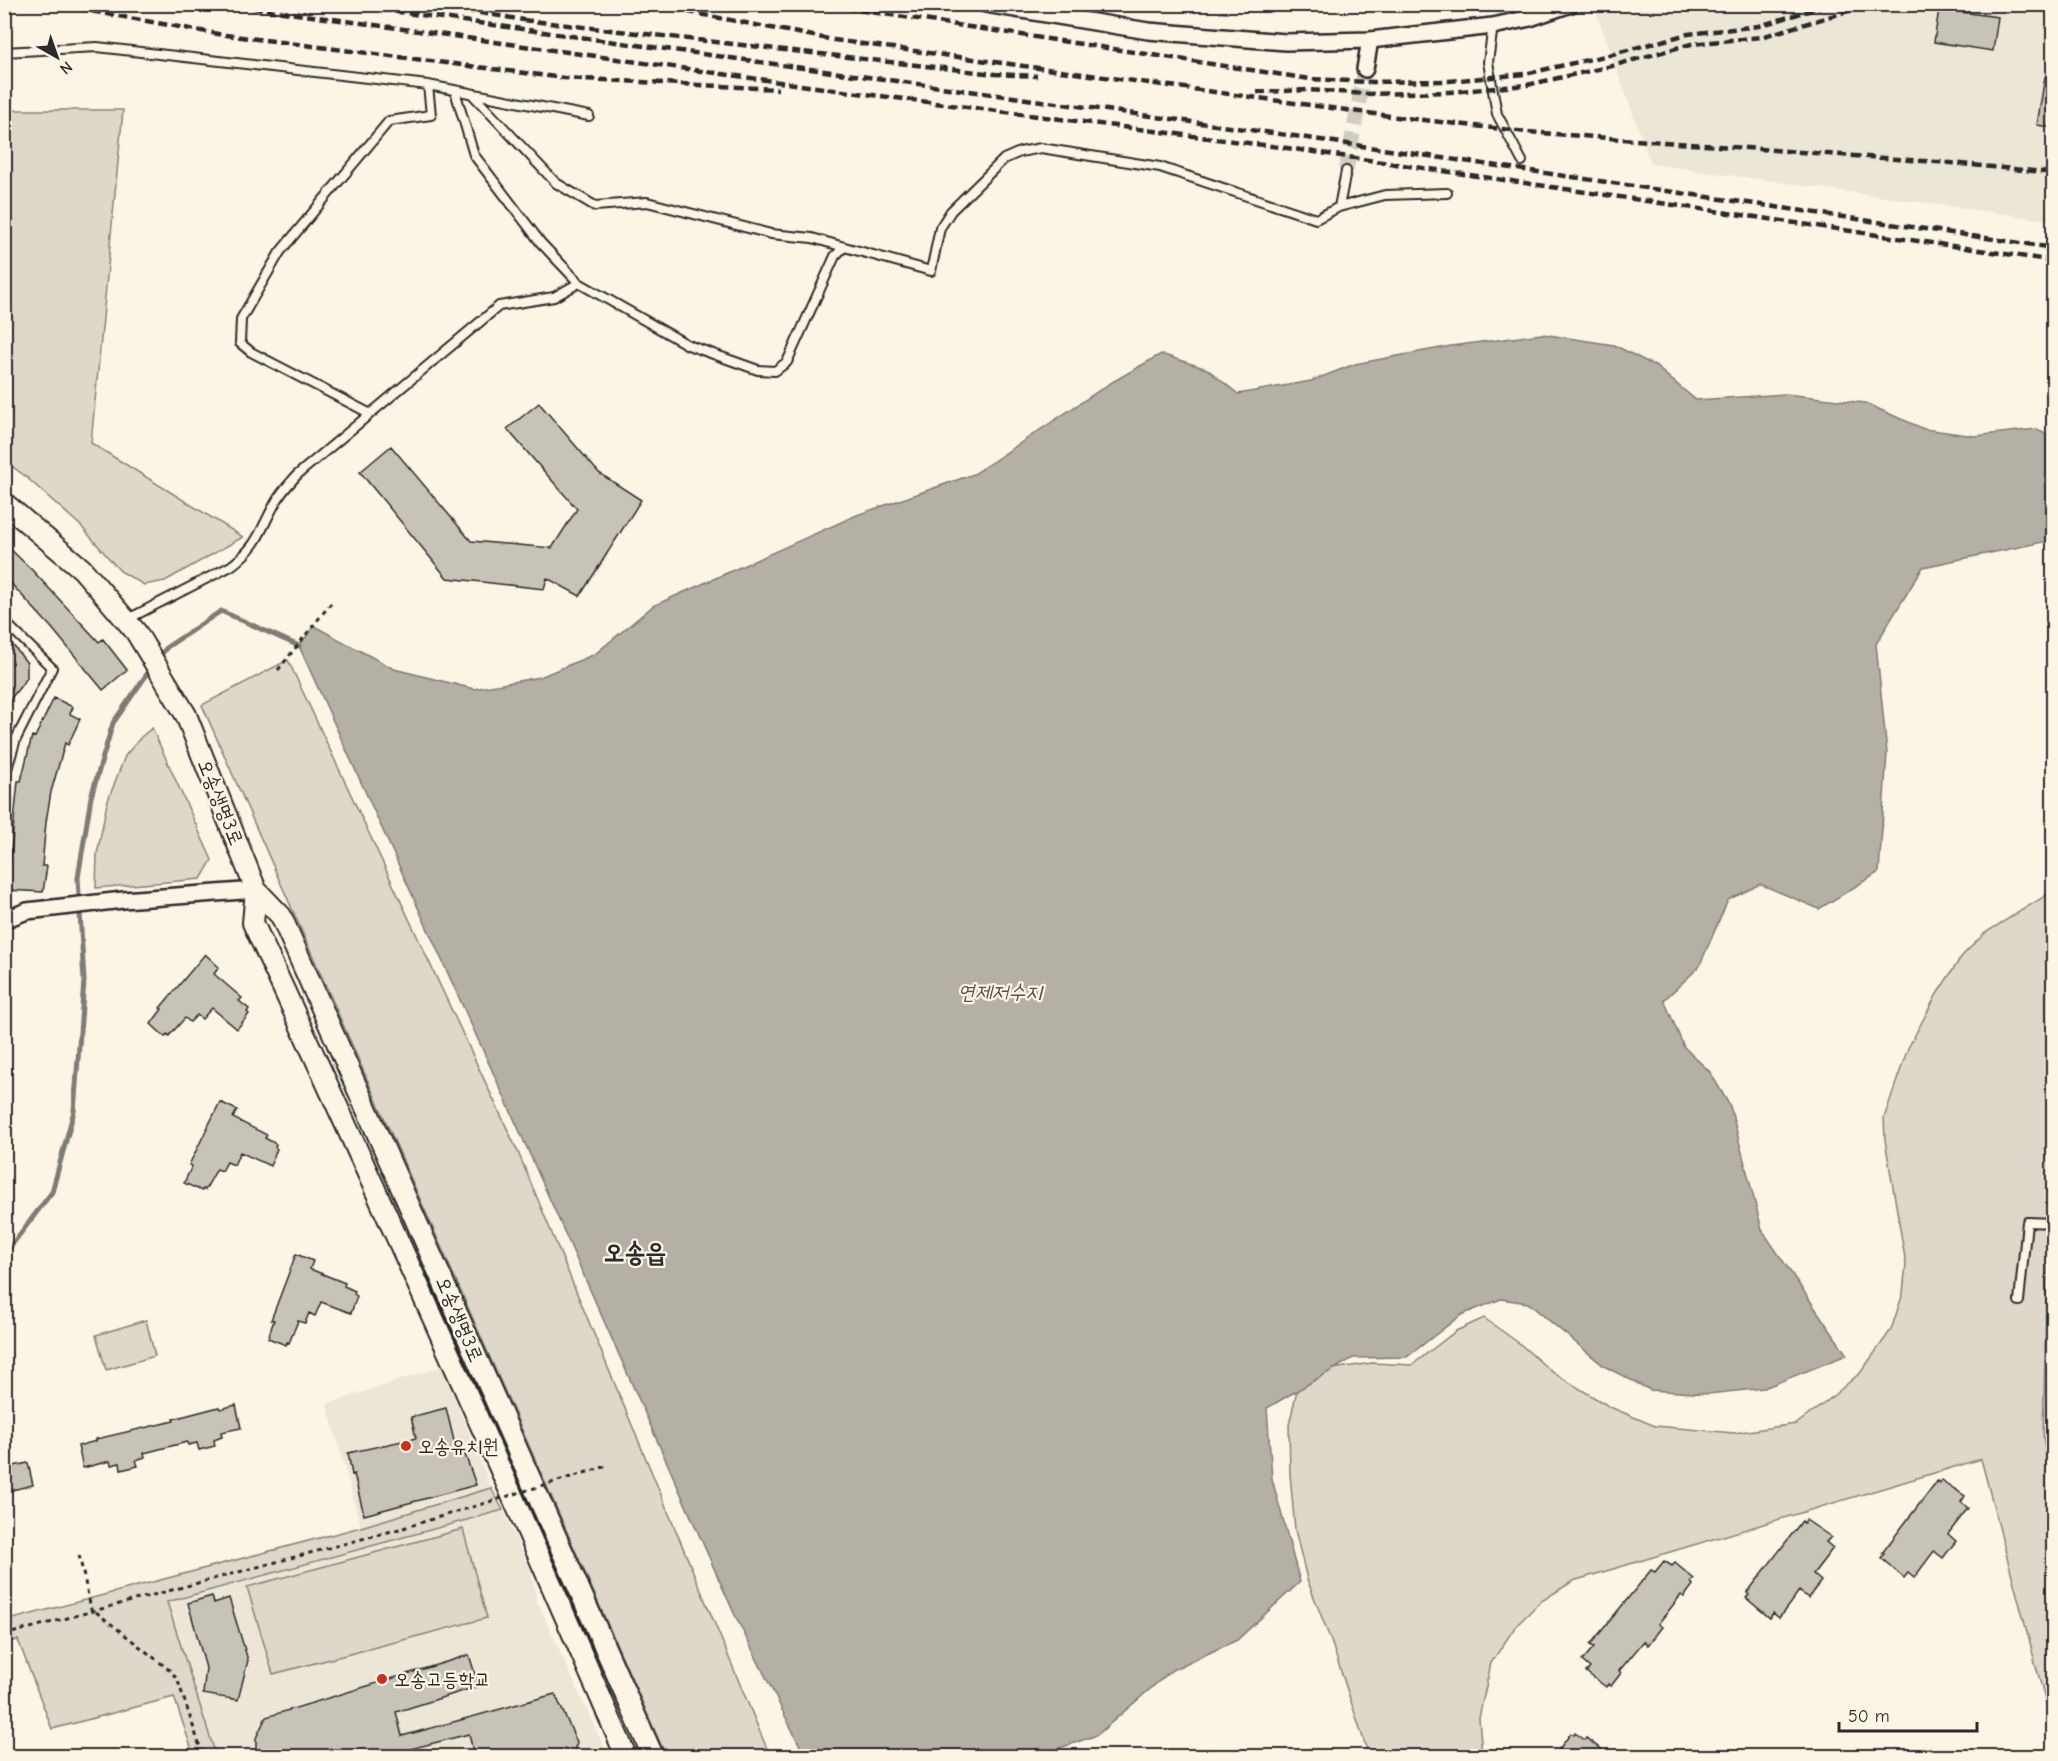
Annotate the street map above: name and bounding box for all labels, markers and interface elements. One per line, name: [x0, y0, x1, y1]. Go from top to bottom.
north arrow: [27, 27, 87, 87]
text: N: [56, 57, 76, 78]
street label: 오송생명3로: [193, 756, 248, 848]
water label: 연제저수지: [958, 980, 1044, 1004]
district label: 오송읍: [604, 1238, 666, 1268]
street label: 오송생명3로: [431, 1273, 488, 1365]
place label: 오송유치원: [418, 1435, 498, 1458]
marker: 오송유치원: [399, 1439, 413, 1453]
place label: 오송고등학교: [394, 1668, 491, 1691]
marker: 오송고등학교: [375, 1672, 389, 1686]
scale bar: [1839, 1695, 1977, 1733]
text: 50 m: [1848, 1706, 1890, 1727]

